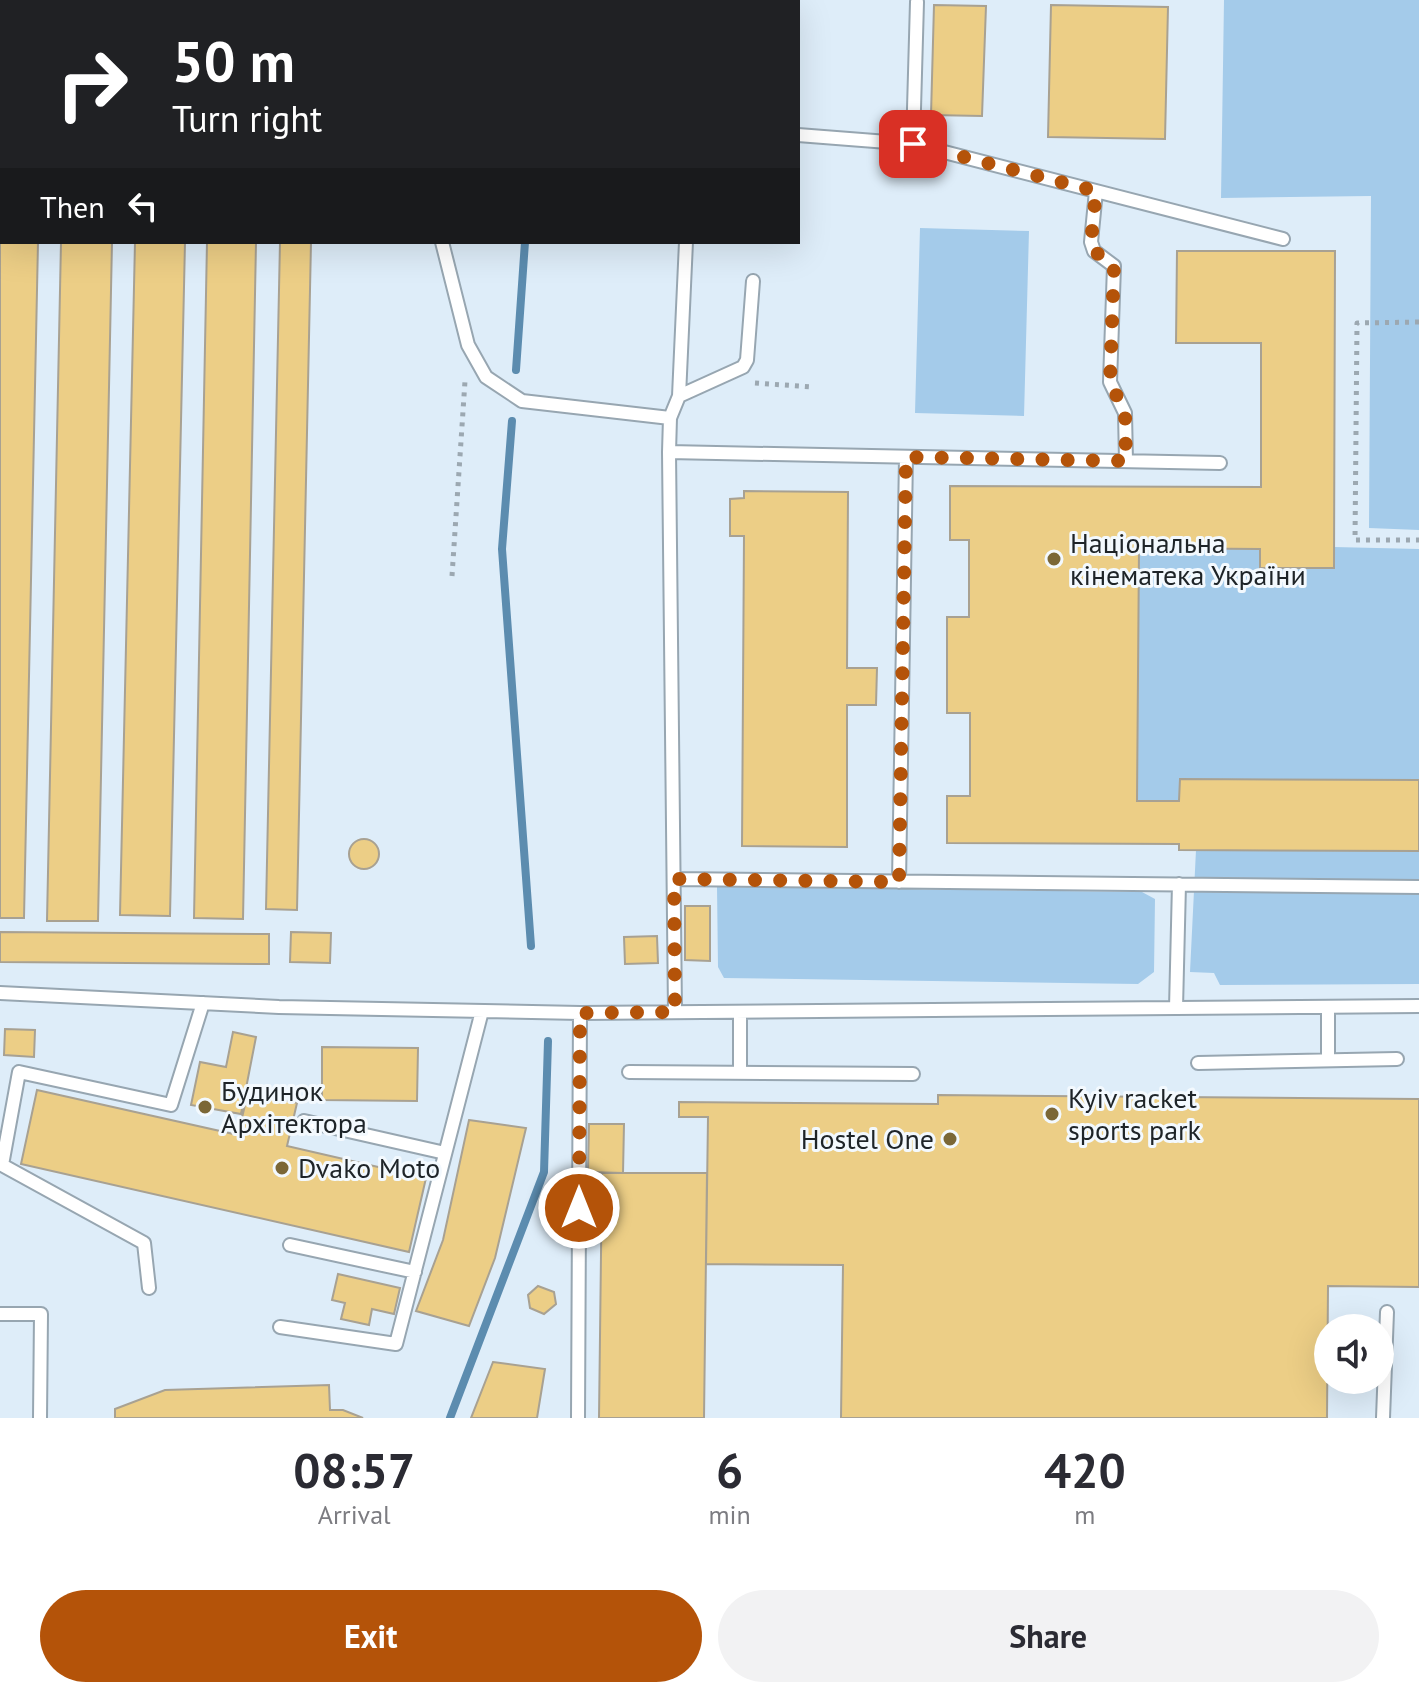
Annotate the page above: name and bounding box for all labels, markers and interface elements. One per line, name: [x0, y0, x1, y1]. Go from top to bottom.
text: 50 m: [172, 25, 295, 97]
icon: right: [40, 32, 144, 136]
text: Turn right: [172, 95, 322, 142]
pin: [879, 110, 947, 178]
icon: arrive: [891, 122, 935, 166]
icon: left: [121, 184, 165, 228]
text: Then: [40, 187, 105, 226]
place label: Національна кінематека України: [1070, 524, 1306, 593]
marker: Національна кінематека України: [1045, 550, 1063, 568]
place label: Будинок Архітектора: [221, 1072, 367, 1141]
place label: Kyiv racket sports park: [1068, 1079, 1202, 1148]
marker: Будинок Архітектора: [196, 1098, 214, 1116]
marker: Kyiv racket sports park: [1043, 1105, 1061, 1123]
place label: Hostel One: [801, 1120, 934, 1157]
marker: Hostel One: [941, 1130, 959, 1148]
place label: Dvako Moto: [298, 1149, 440, 1186]
marker: Dvako Moto: [273, 1159, 291, 1177]
position arrow: [537, 1166, 621, 1250]
map controls: [1314, 1314, 1394, 1394]
button: sound: [1314, 1314, 1394, 1394]
text: 08:57: [293, 1439, 415, 1501]
text: 6: [716, 1439, 743, 1501]
text: 420: [1044, 1439, 1126, 1501]
text: Arrival: [318, 1498, 391, 1531]
text: min: [708, 1498, 751, 1531]
text: m: [1074, 1498, 1095, 1531]
button: Exit: [40, 1590, 702, 1682]
button: Share: [718, 1590, 1379, 1682]

